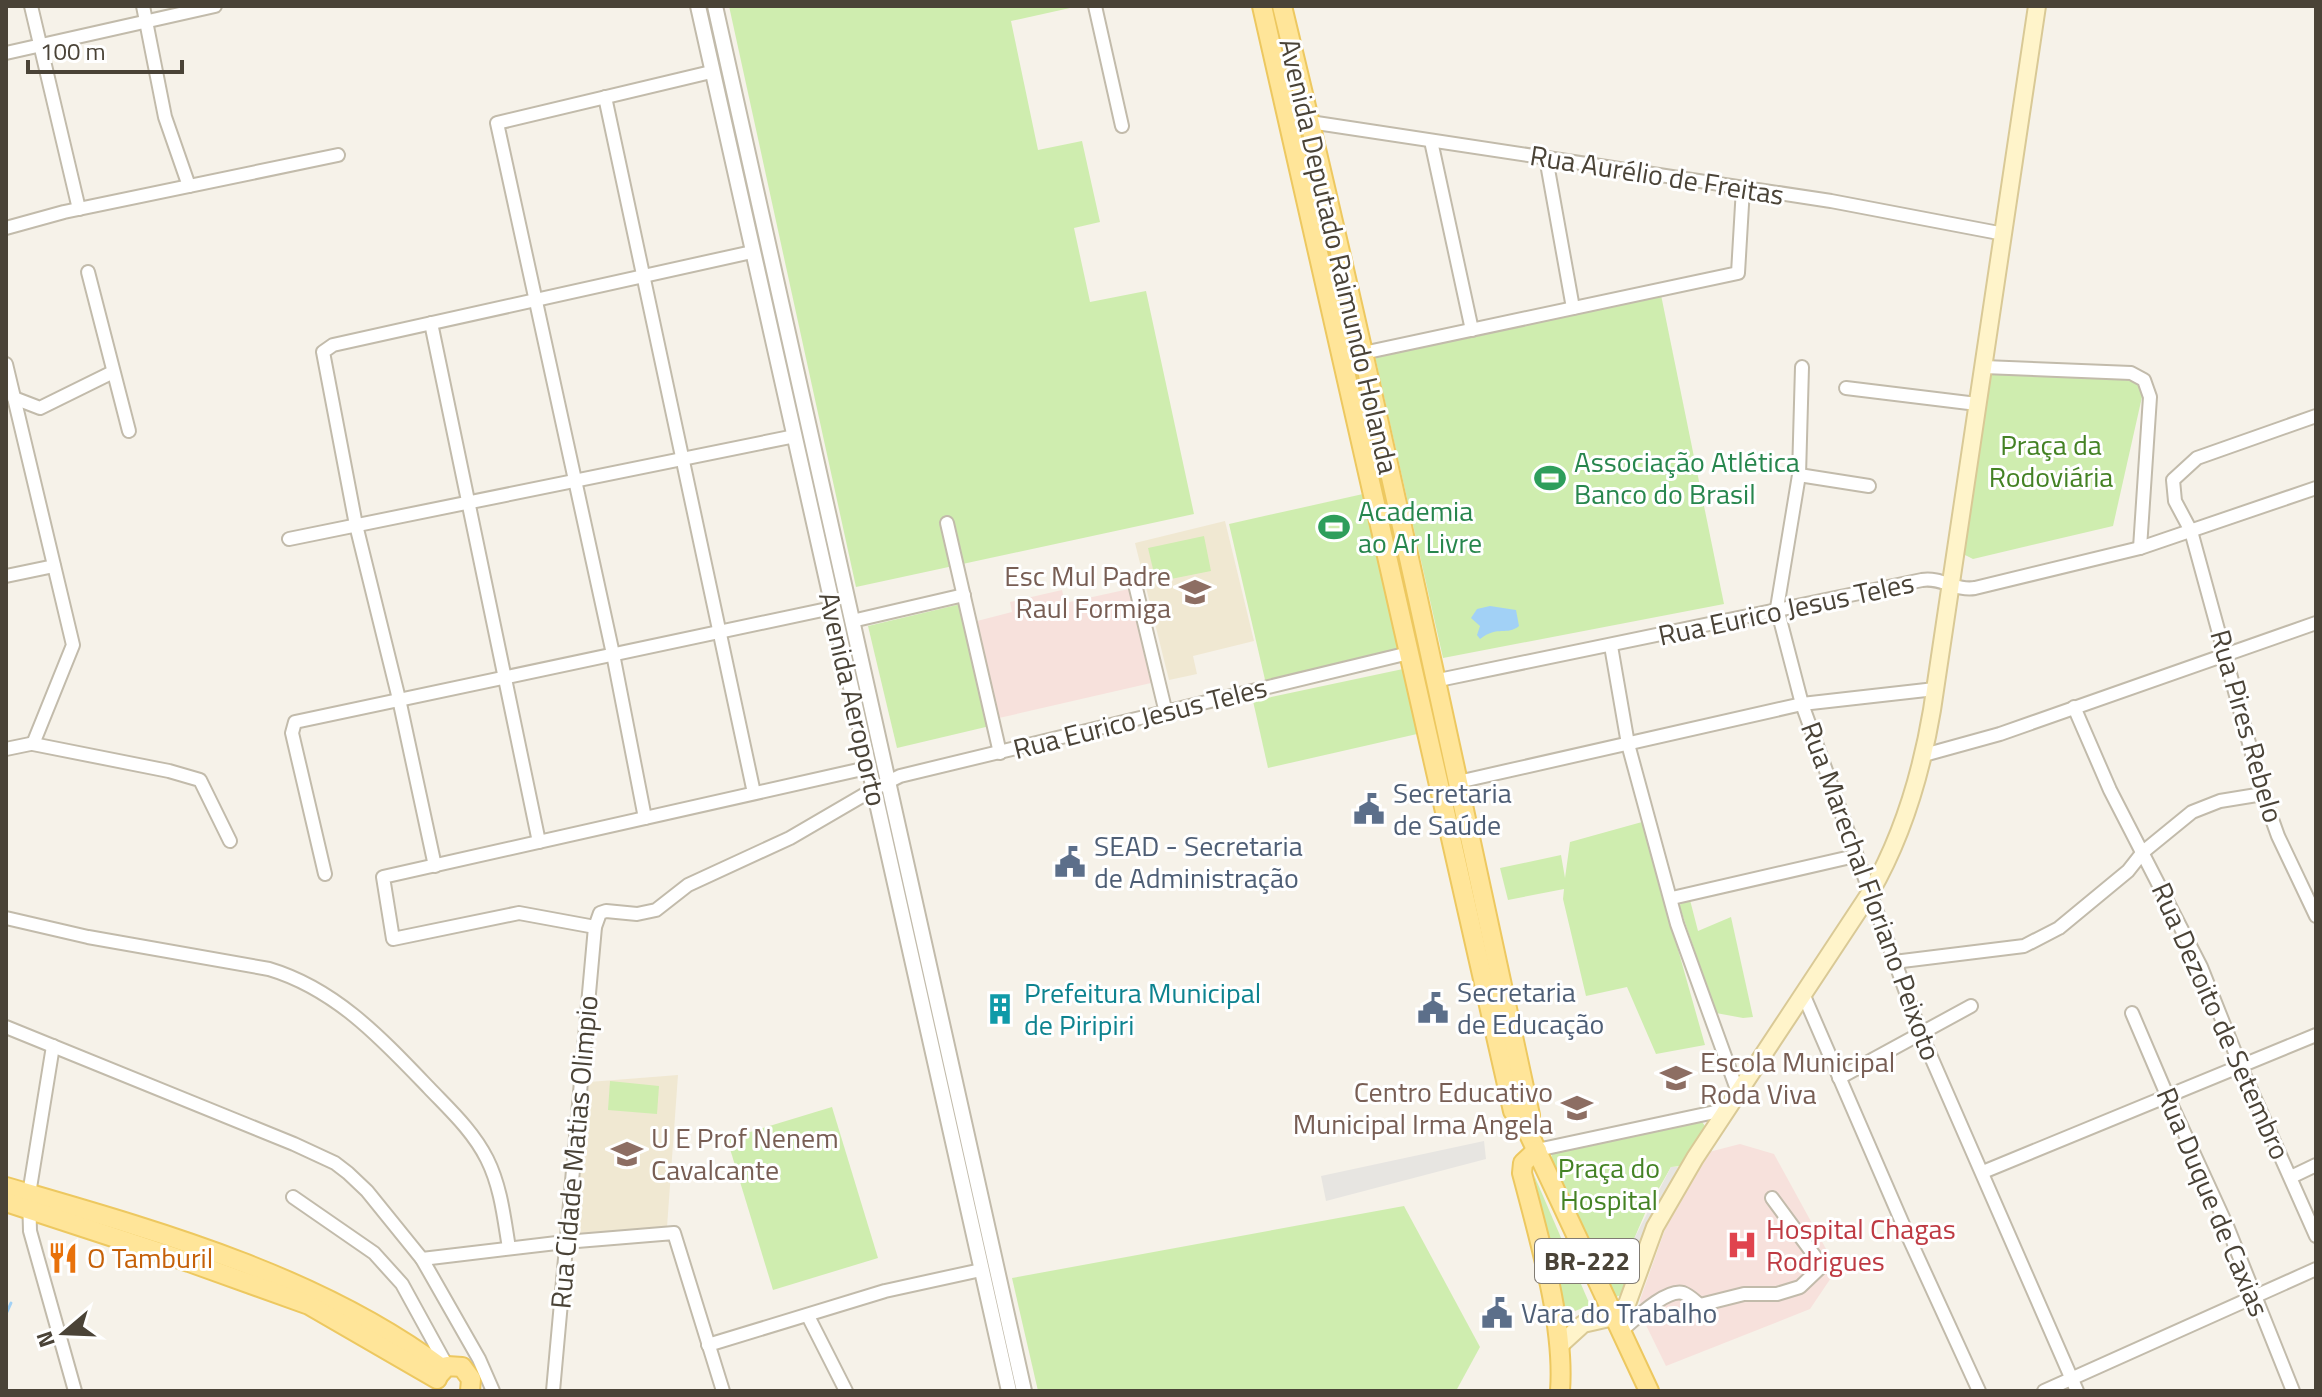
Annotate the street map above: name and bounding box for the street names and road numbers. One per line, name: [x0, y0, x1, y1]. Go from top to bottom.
street label: Avenida Deputado Raimundo Holanda: [1268, 34, 1411, 478]
street label: Rua Aurélio de Freitas: [1527, 133, 1787, 216]
street label: Rua Eurico Jesus Teles: [1654, 560, 1918, 657]
street label: Avenida Aeroporto: [808, 588, 899, 810]
street label: Rua Pires Rebelo: [2199, 624, 2296, 827]
street label: Rua Eurico Jesus Teles: [1008, 665, 1271, 770]
street label: Rua Marechal Floriano Peixoto: [1790, 716, 1953, 1066]
street label: Rua Dezoito de Setembro: [2141, 875, 2302, 1166]
street label: Rua Cidade Matias Olimpio: [538, 993, 609, 1310]
street label: Rua Duque de Caxias: [2146, 1081, 2281, 1323]
road number: BR-222: [1535, 1239, 1639, 1283]

